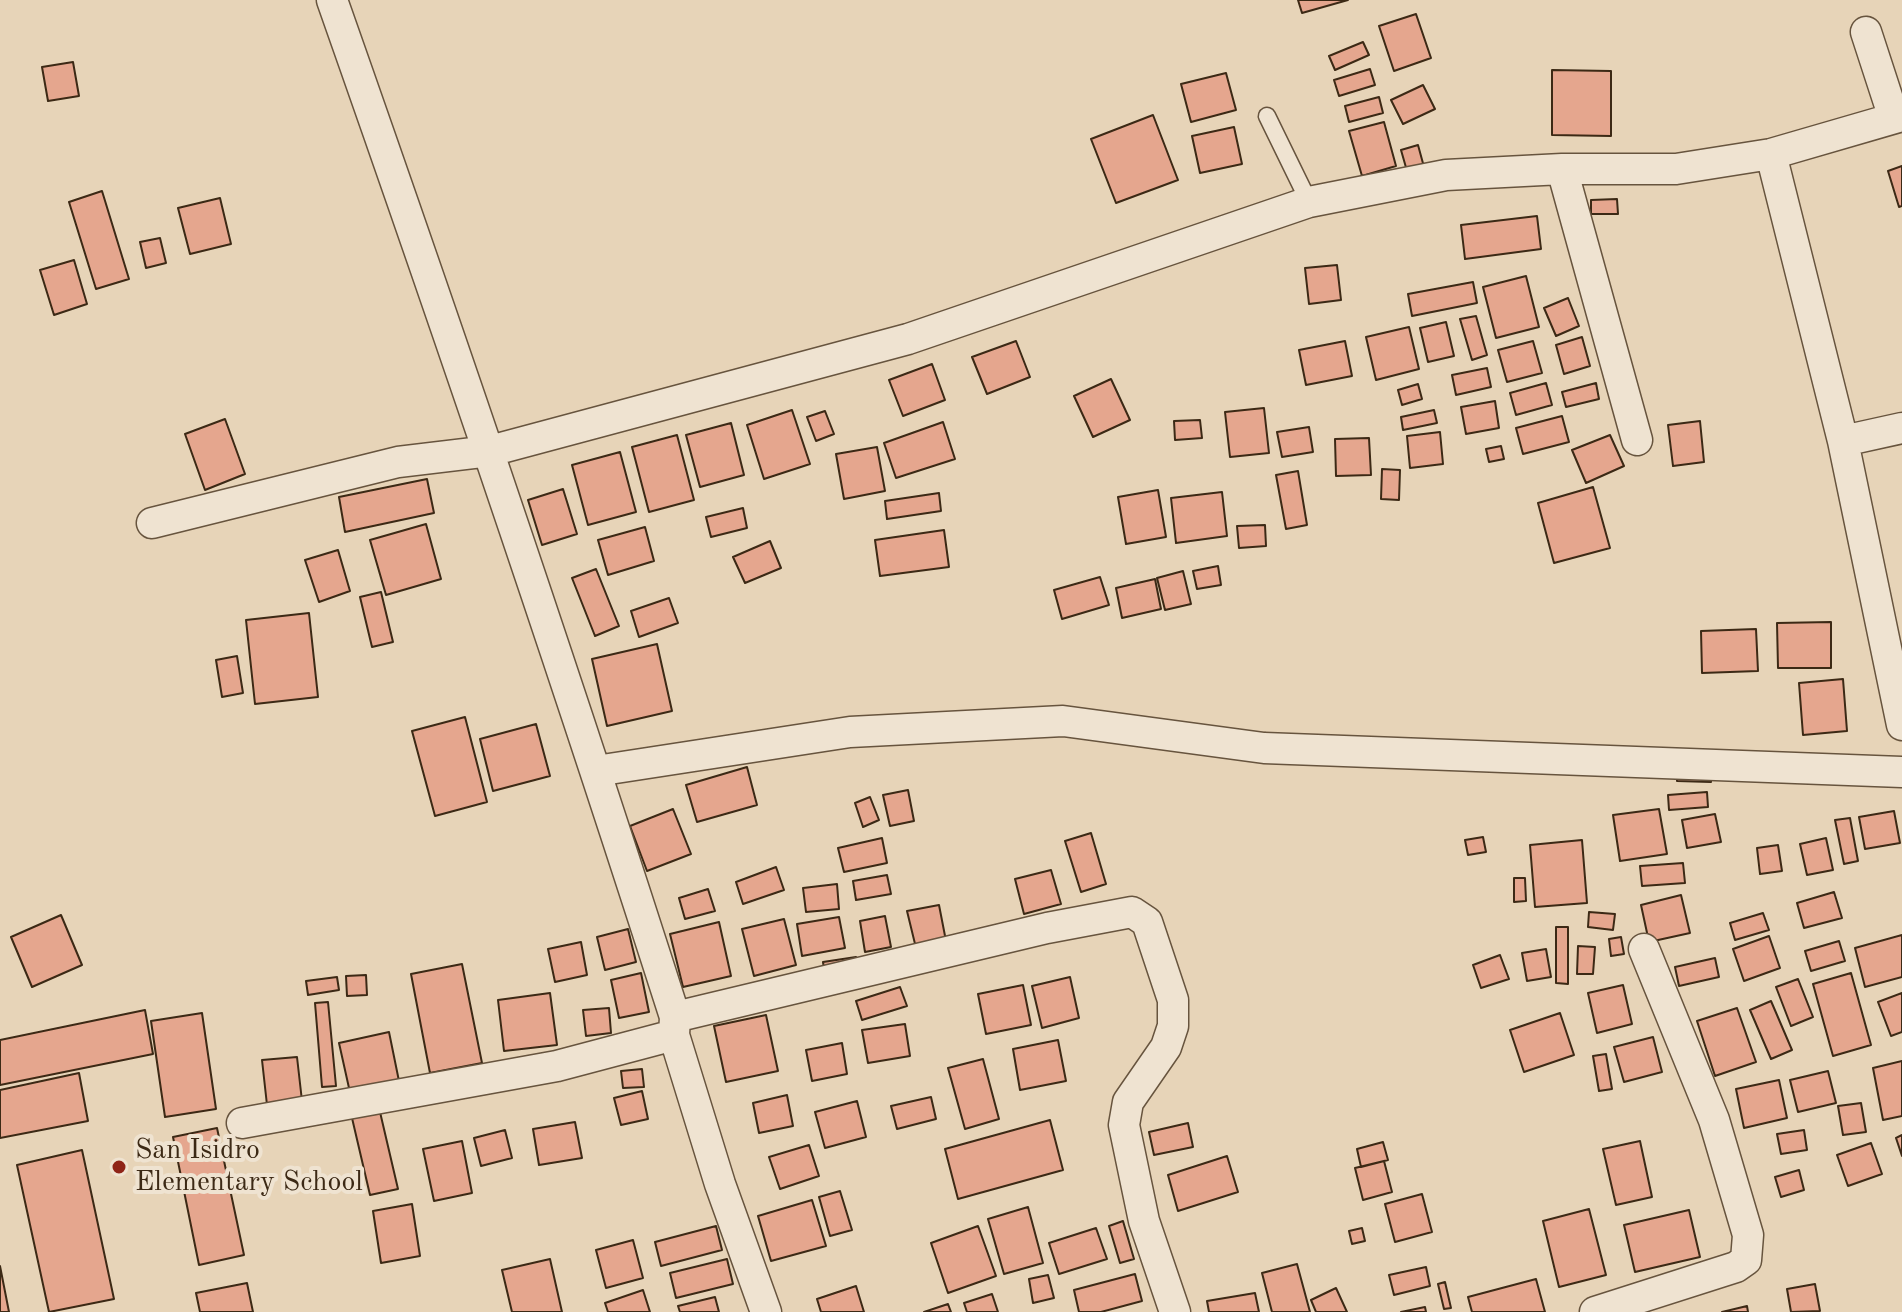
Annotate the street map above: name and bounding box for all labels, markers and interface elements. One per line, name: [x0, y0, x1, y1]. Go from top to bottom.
place label: San Isidro Elementary School: [135, 1134, 363, 1200]
marker: San Isidro Elementary School: [110, 1158, 128, 1176]

